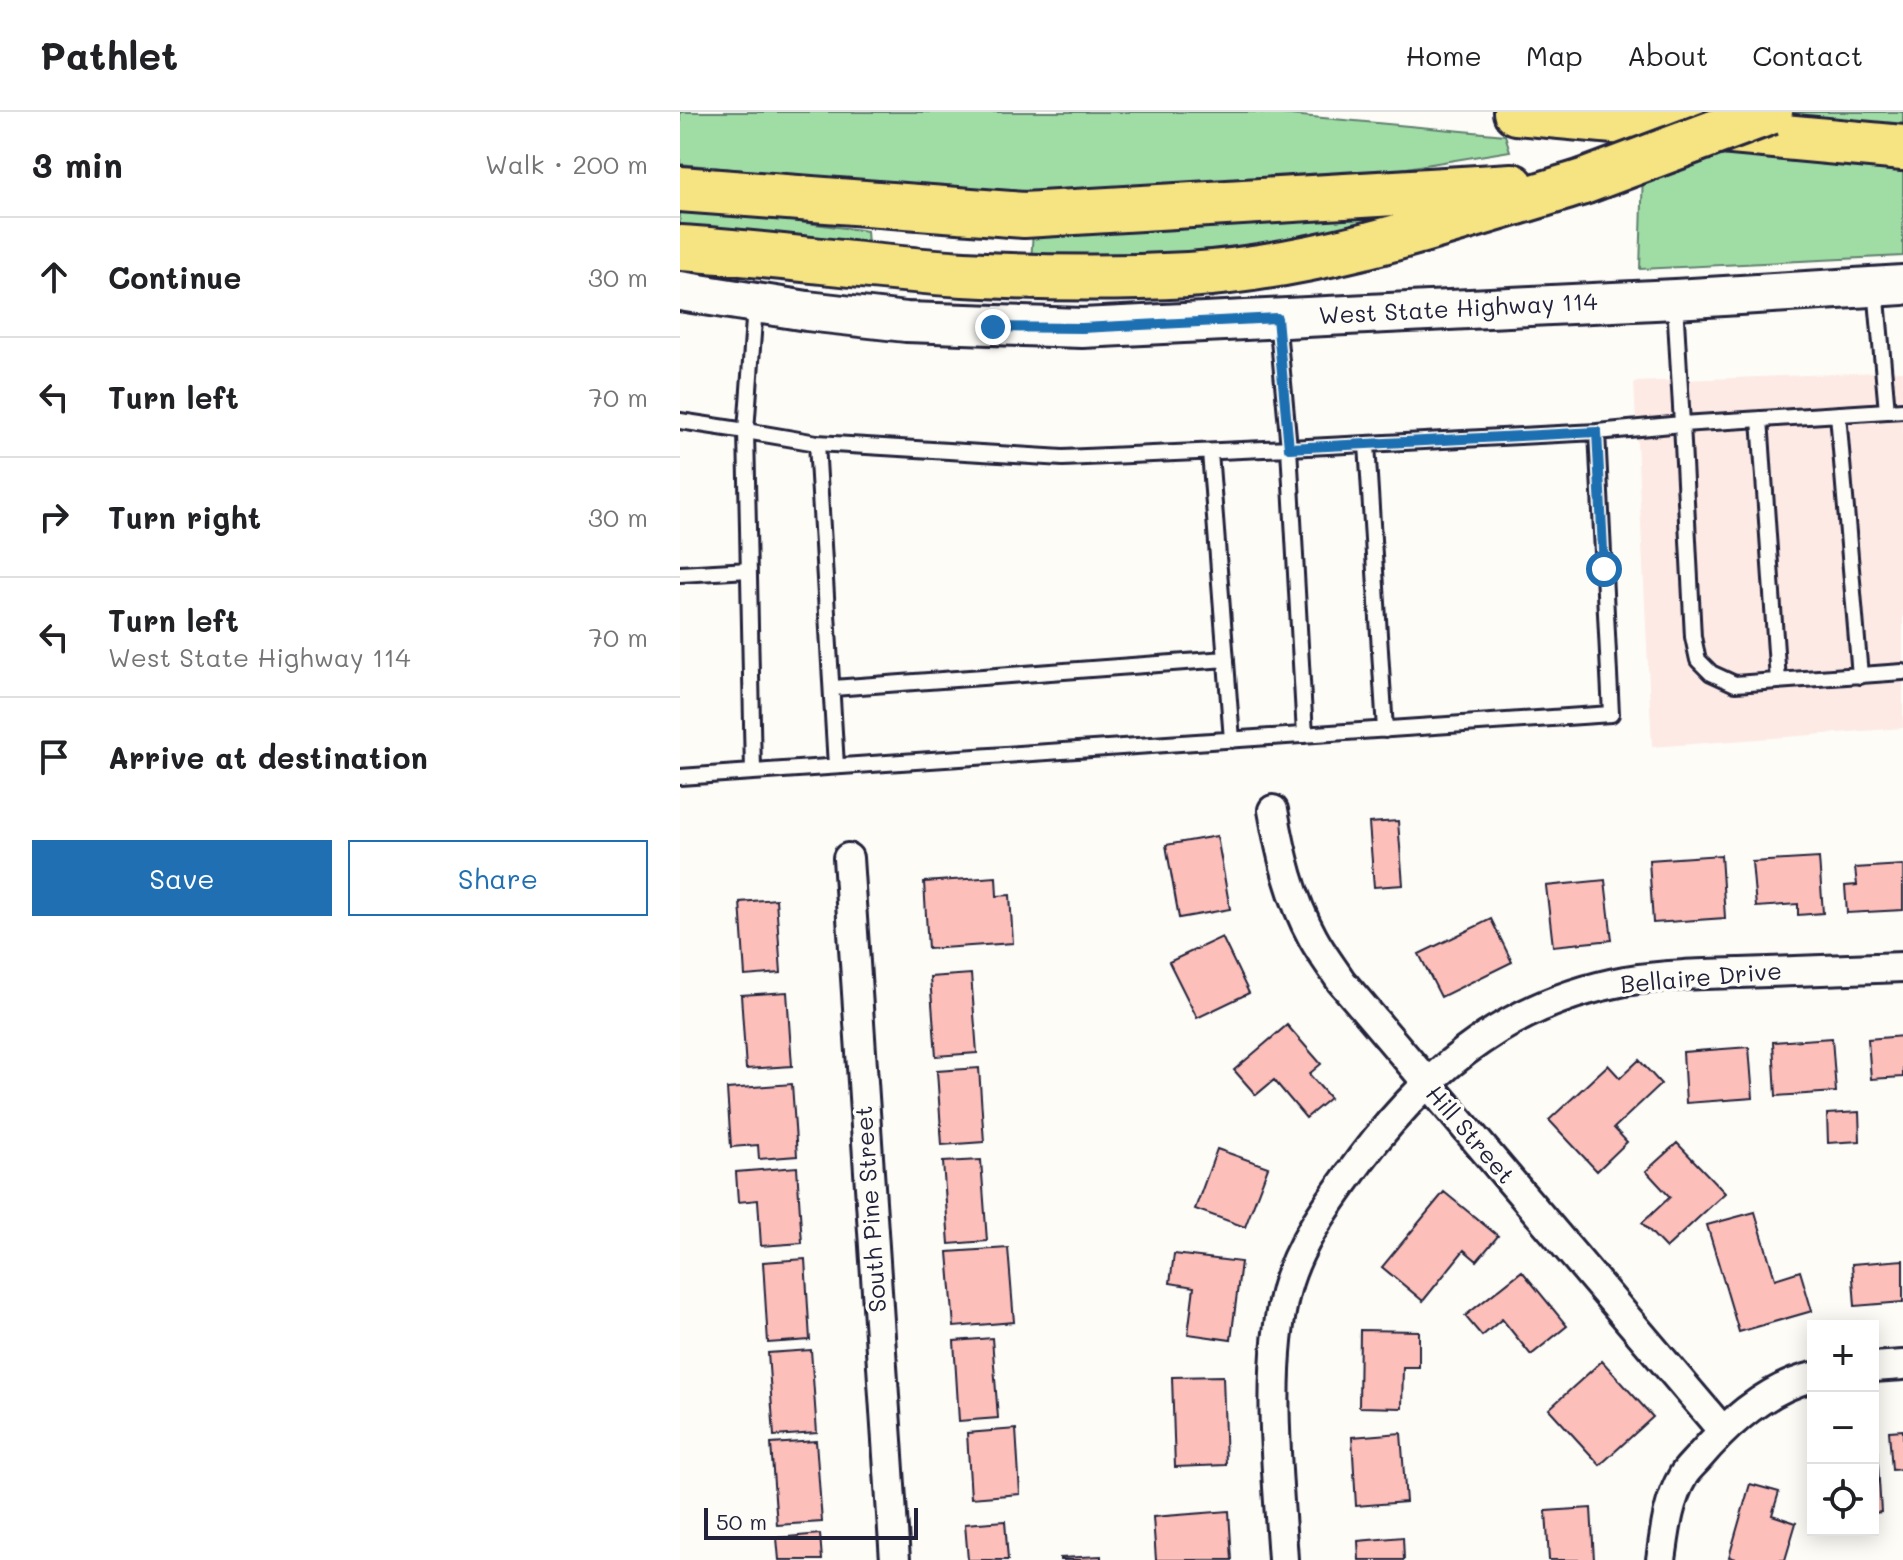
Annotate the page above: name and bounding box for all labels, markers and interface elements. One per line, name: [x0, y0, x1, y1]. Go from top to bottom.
text: Pathlet: [40, 30, 178, 80]
text: Home: [1406, 37, 1482, 73]
text: Map: [1526, 37, 1583, 73]
text: About: [1627, 37, 1708, 73]
text: Contact: [1752, 37, 1863, 73]
text: 3 min: [32, 142, 123, 187]
text: Walk · 200 m: [485, 147, 648, 181]
icon: ahead: [32, 255, 76, 299]
text: Continue: [108, 257, 241, 297]
text: 30 m: [588, 260, 648, 294]
street label: West State Highway 114: [1318, 285, 1598, 330]
route end: [975, 309, 1011, 345]
icon: left: [32, 375, 76, 419]
text: Turn left: [108, 377, 239, 417]
text: 70 m: [588, 380, 648, 414]
icon: right: [32, 495, 76, 539]
text: Turn right: [108, 497, 261, 537]
text: 30 m: [588, 500, 648, 534]
route start: [1586, 551, 1622, 587]
text: Turn left: [108, 600, 239, 640]
icon: left: [32, 615, 76, 659]
text: 70 m: [588, 620, 648, 654]
text: West State Highway 114: [108, 640, 410, 674]
icon: arrive: [32, 735, 76, 779]
text: Arrive at destination: [108, 737, 428, 777]
button: Save: [32, 840, 332, 916]
button: Share: [348, 840, 648, 916]
street label: Bellaire Drive: [1619, 954, 1783, 999]
street label: Hill Street: [1420, 1078, 1522, 1190]
street label: South Pine Street: [847, 1105, 892, 1313]
map controls: [1807, 1320, 1879, 1536]
button: +: [1807, 1320, 1879, 1392]
button: −: [1807, 1392, 1879, 1464]
button: locate: [1807, 1464, 1879, 1536]
scale bar: [704, 1504, 918, 1540]
text: 50 m: [716, 1507, 767, 1536]

